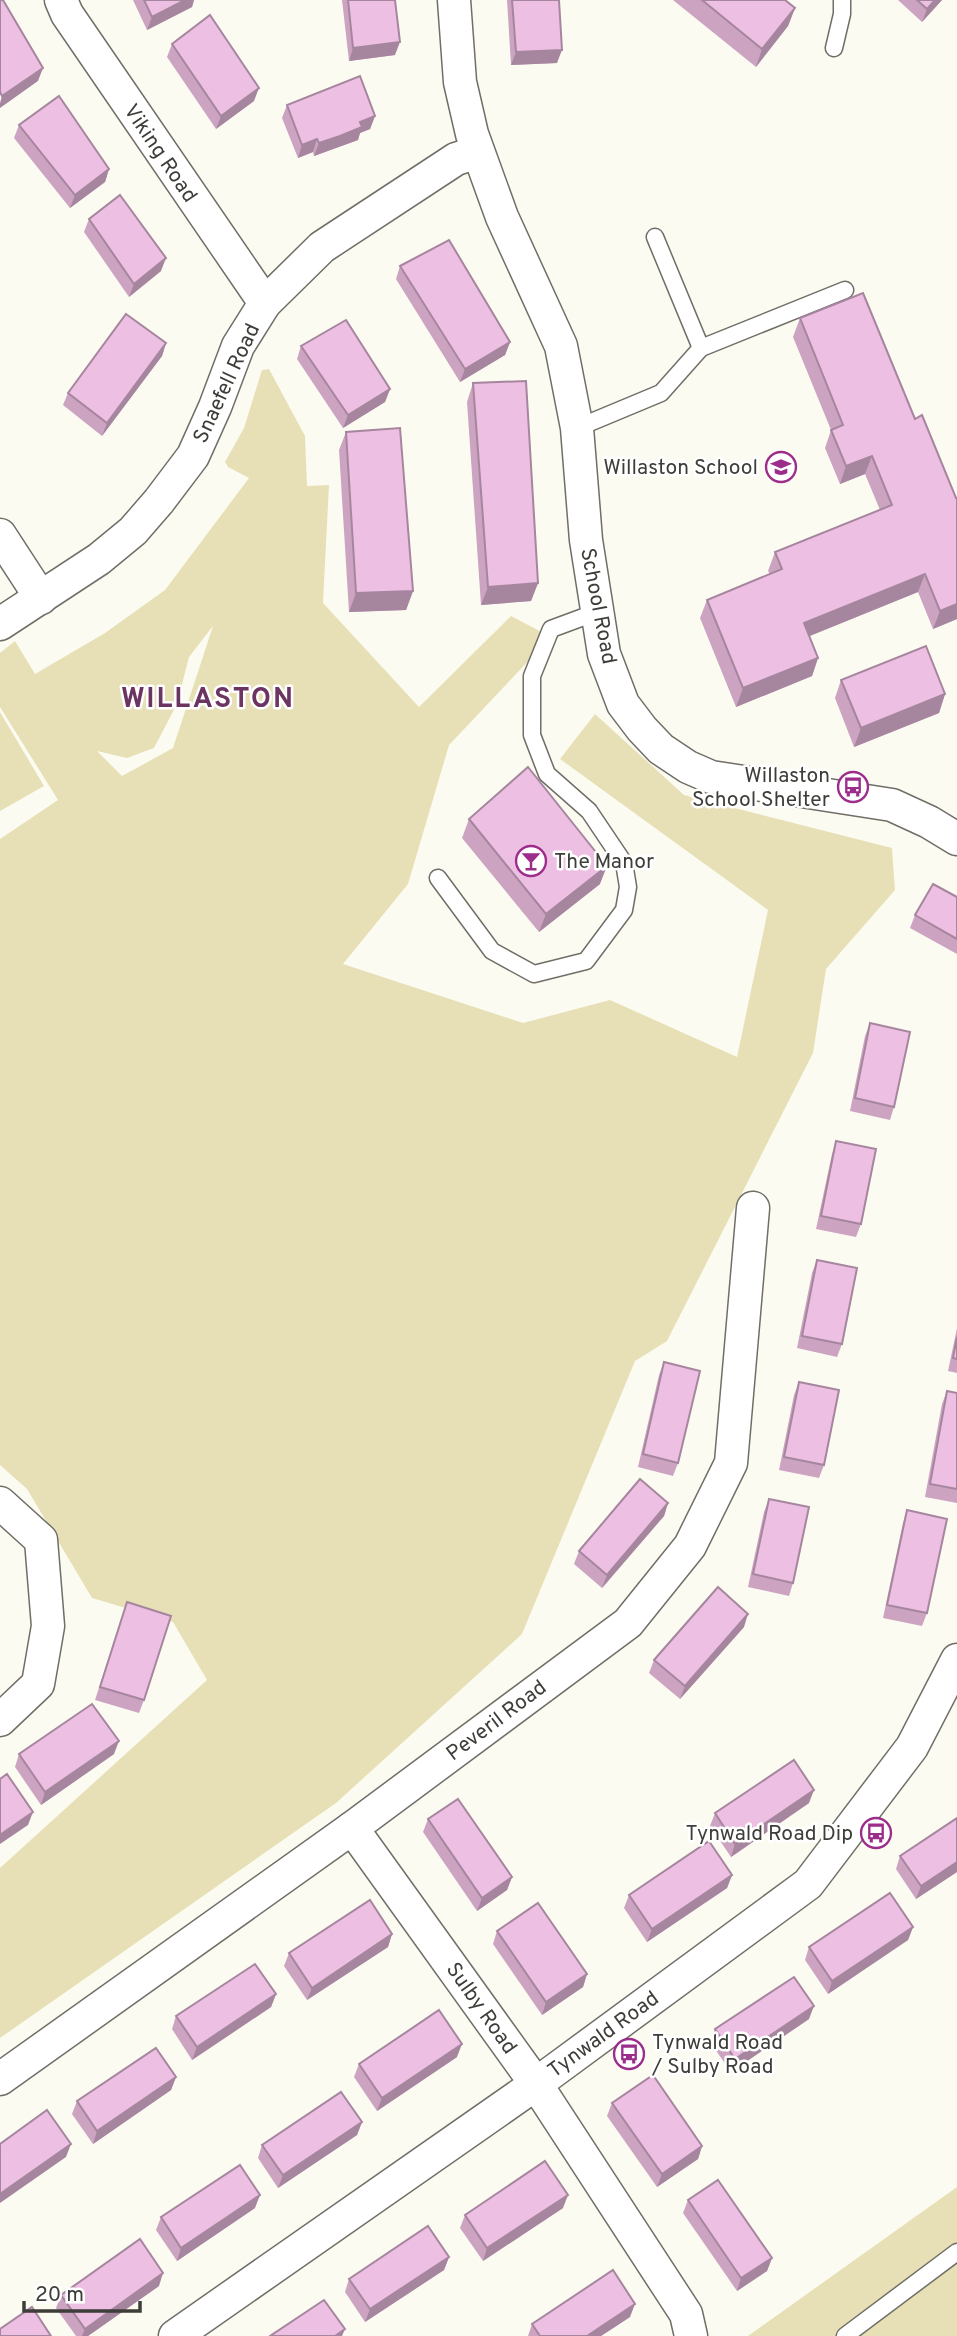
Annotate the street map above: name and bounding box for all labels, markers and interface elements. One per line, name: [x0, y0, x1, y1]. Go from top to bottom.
street label: Viking Road: [117, 99, 203, 208]
street label: Snaefell Road: [188, 319, 267, 448]
school or university icon: Willaston School: [764, 450, 798, 484]
place label: Willaston School: [603, 455, 758, 482]
street label: School Road: [573, 546, 622, 667]
district label: WILLASTON: [121, 682, 295, 718]
place label: Willaston School Shelter: [692, 763, 830, 814]
bus stop icon: Willaston School Shelter: [836, 770, 870, 804]
bar icon: The Manor: [514, 844, 548, 878]
place label: The Manor: [554, 849, 654, 876]
street label: Peveril Road: [441, 1675, 552, 1768]
bus stop icon: Tynwald Road Dip: [859, 1816, 893, 1850]
place label: Tynwald Road Dip: [686, 1821, 853, 1848]
street label: Sulby Road: [439, 1958, 522, 2060]
street label: Tynwald Road: [543, 1986, 665, 2085]
place label: Tynwald Road / Sulby Road: [651, 2030, 783, 2081]
bus stop icon: Tynwald Road / Sulby Road: [612, 2037, 646, 2071]
scale bar: [24, 2270, 140, 2314]
text: 20 m: [35, 2282, 84, 2309]

